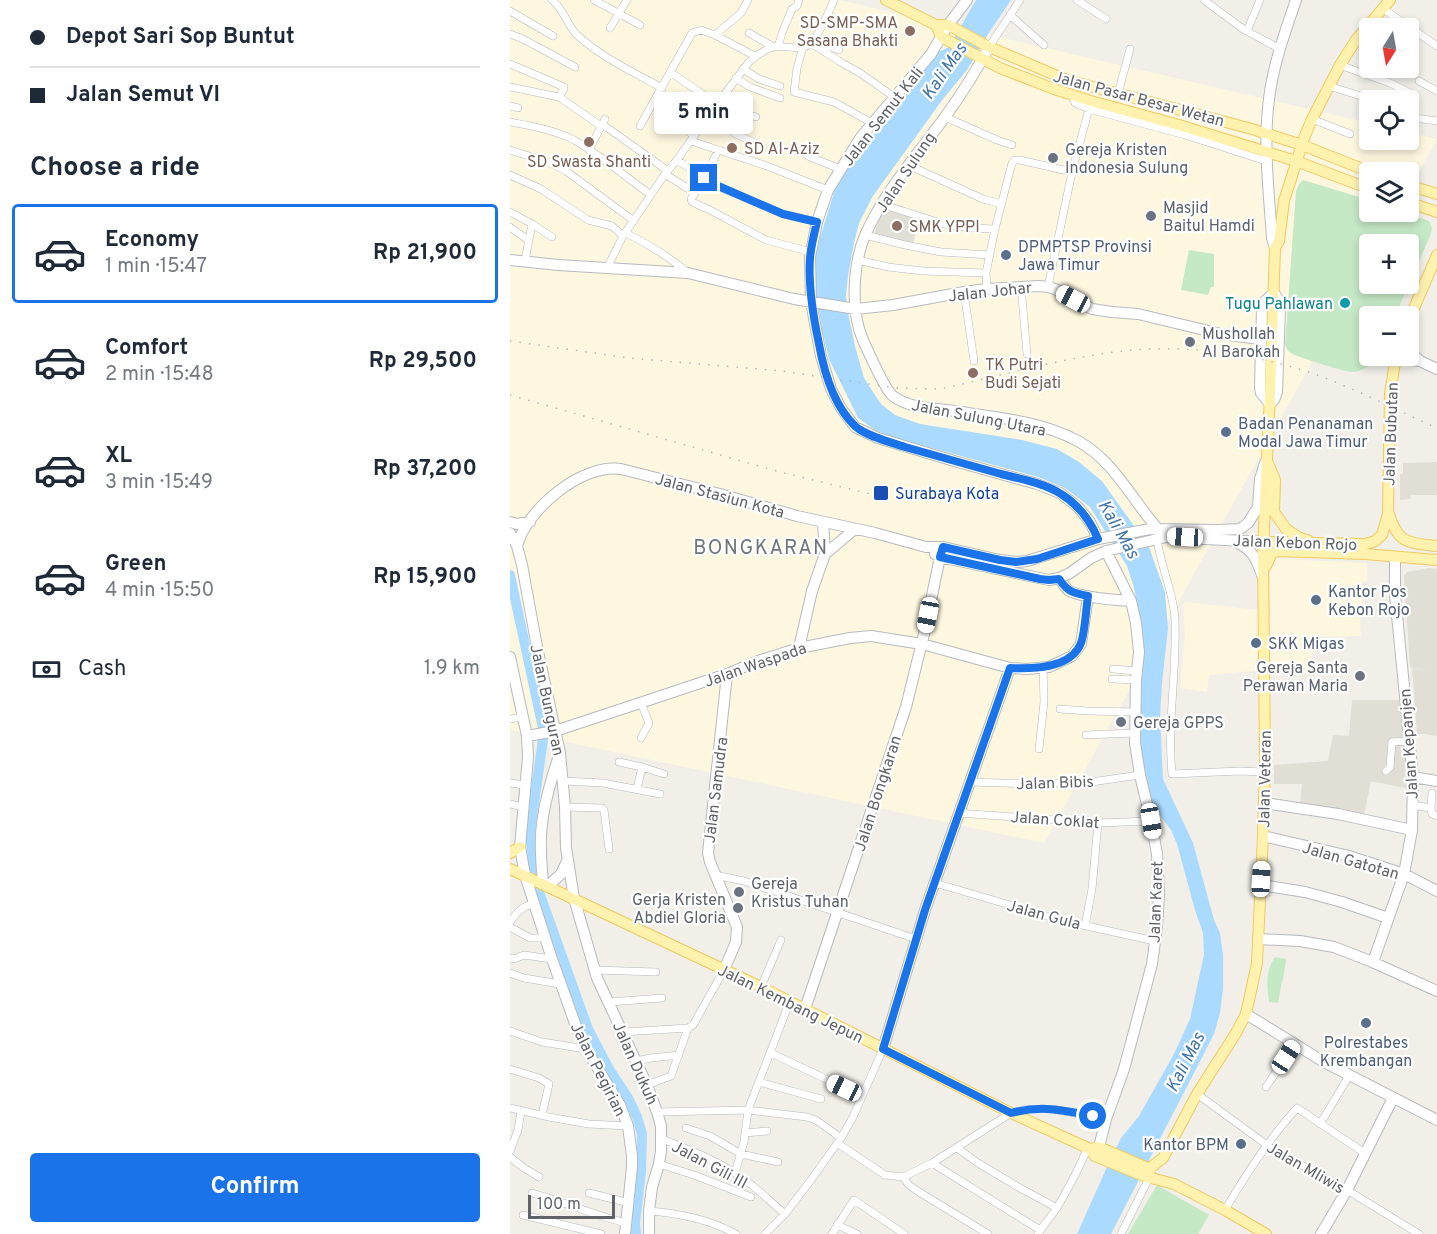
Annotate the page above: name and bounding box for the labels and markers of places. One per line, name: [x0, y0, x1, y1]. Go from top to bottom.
place label: SD-SMP-SMA Sasana Bhakti: [797, 14, 898, 52]
marker: SD-SMP-SMA Sasana Bhakti: [903, 24, 917, 38]
marker: SD Swasta Shanti: [582, 135, 596, 149]
place label: SD Al-Aziz: [744, 140, 820, 160]
marker: SD Al-Aziz: [725, 141, 739, 155]
place label: Gereja Kristen Indonesia Sulung: [1065, 141, 1188, 179]
marker: Gereja Kristen Indonesia Sulung: [1046, 151, 1060, 165]
place label: SD Swasta Shanti: [527, 153, 651, 173]
place label: Masjid Baitul Hamdi: [1163, 199, 1255, 237]
marker: Masjid Baitul Hamdi: [1144, 209, 1158, 223]
place label: SMK YPPI: [909, 218, 980, 238]
marker: SMK YPPI: [890, 219, 904, 233]
place label: DPMPTSP Provinsi Jawa Timur: [1018, 238, 1152, 276]
marker: DPMPTSP Provinsi Jawa Timur: [999, 248, 1013, 262]
place label: Tugu Pahlawan: [1225, 295, 1333, 315]
marker: Tugu Pahlawan: [1338, 296, 1352, 310]
place label: Mushollah Al Barokah: [1202, 325, 1280, 363]
marker: Mushollah Al Barokah: [1183, 335, 1197, 349]
place label: TK Putri Budi Sejati: [985, 356, 1061, 394]
marker: TK Putri Budi Sejati: [966, 366, 980, 380]
place label: Badan Penanaman Modal Jawa Timur: [1238, 415, 1373, 453]
marker: Badan Penanaman Modal Jawa Timur: [1219, 425, 1233, 439]
marker: Surabaya Kota: [872, 484, 890, 502]
place label: Surabaya Kota: [895, 485, 999, 505]
place label: Kantor Pos Kebon Rojo: [1328, 583, 1410, 621]
marker: Kantor Pos Kebon Rojo: [1309, 593, 1323, 607]
place label: SKK Migas: [1268, 635, 1344, 655]
marker: SKK Migas: [1249, 636, 1263, 650]
place label: Gereja Santa Perawan Maria: [1243, 659, 1348, 697]
marker: Gereja Santa Perawan Maria: [1353, 669, 1367, 683]
place label: Gereja GPPS: [1133, 714, 1224, 734]
marker: Gereja GPPS: [1114, 715, 1128, 729]
place label: Gereja Kristus Tuhan: [751, 875, 849, 913]
marker: Gereja Kristus Tuhan: [732, 885, 746, 899]
place label: Gerja Kristen Abdiel Gloria: [632, 891, 726, 929]
marker: Gerja Kristen Abdiel Gloria: [731, 901, 745, 915]
marker: Polrestabes Krembangan: [1359, 1016, 1373, 1030]
place label: Polrestabes Krembangan: [1320, 1034, 1412, 1072]
place label: Kantor BPM: [1143, 1136, 1229, 1156]
marker: Kantor BPM: [1234, 1137, 1248, 1151]

